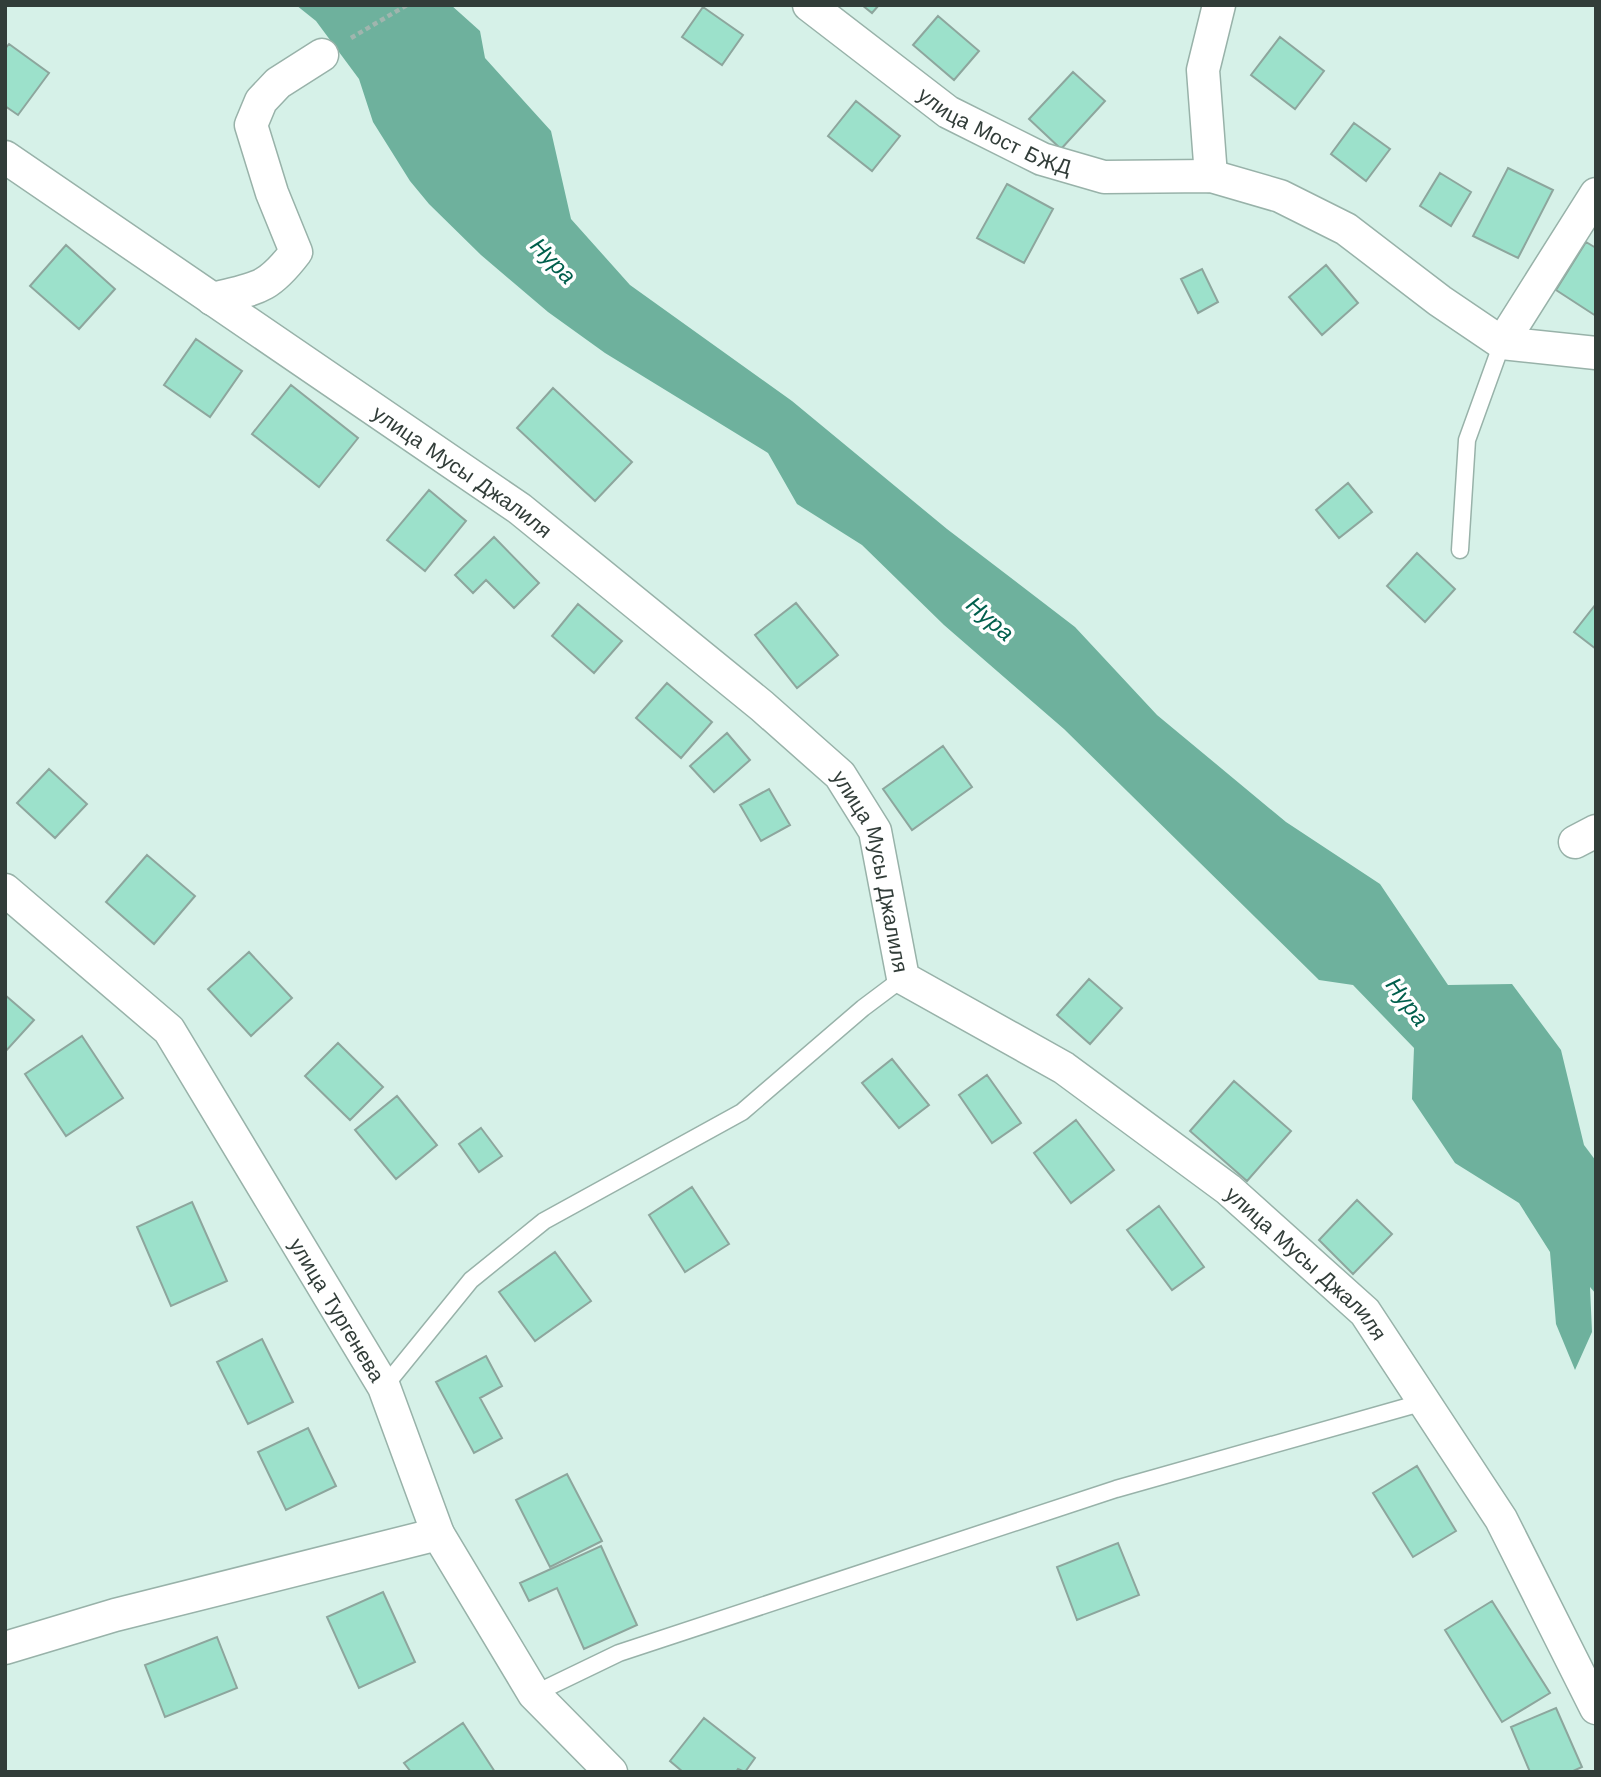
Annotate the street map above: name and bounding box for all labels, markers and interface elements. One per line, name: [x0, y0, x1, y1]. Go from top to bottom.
street label: улица Мост БЖД: [913, 81, 1074, 179]
water label: Нура: [525, 232, 581, 290]
street label: улица Мусы Джалиля: [368, 400, 557, 543]
water label: Нура: [961, 591, 1019, 647]
street label: улица Мусы Джалиля: [827, 765, 914, 974]
water label: Нура: [1380, 972, 1434, 1032]
street label: улица Мусы Джалиля: [1221, 1181, 1392, 1344]
street label: улица Тургенева: [285, 1233, 390, 1386]

